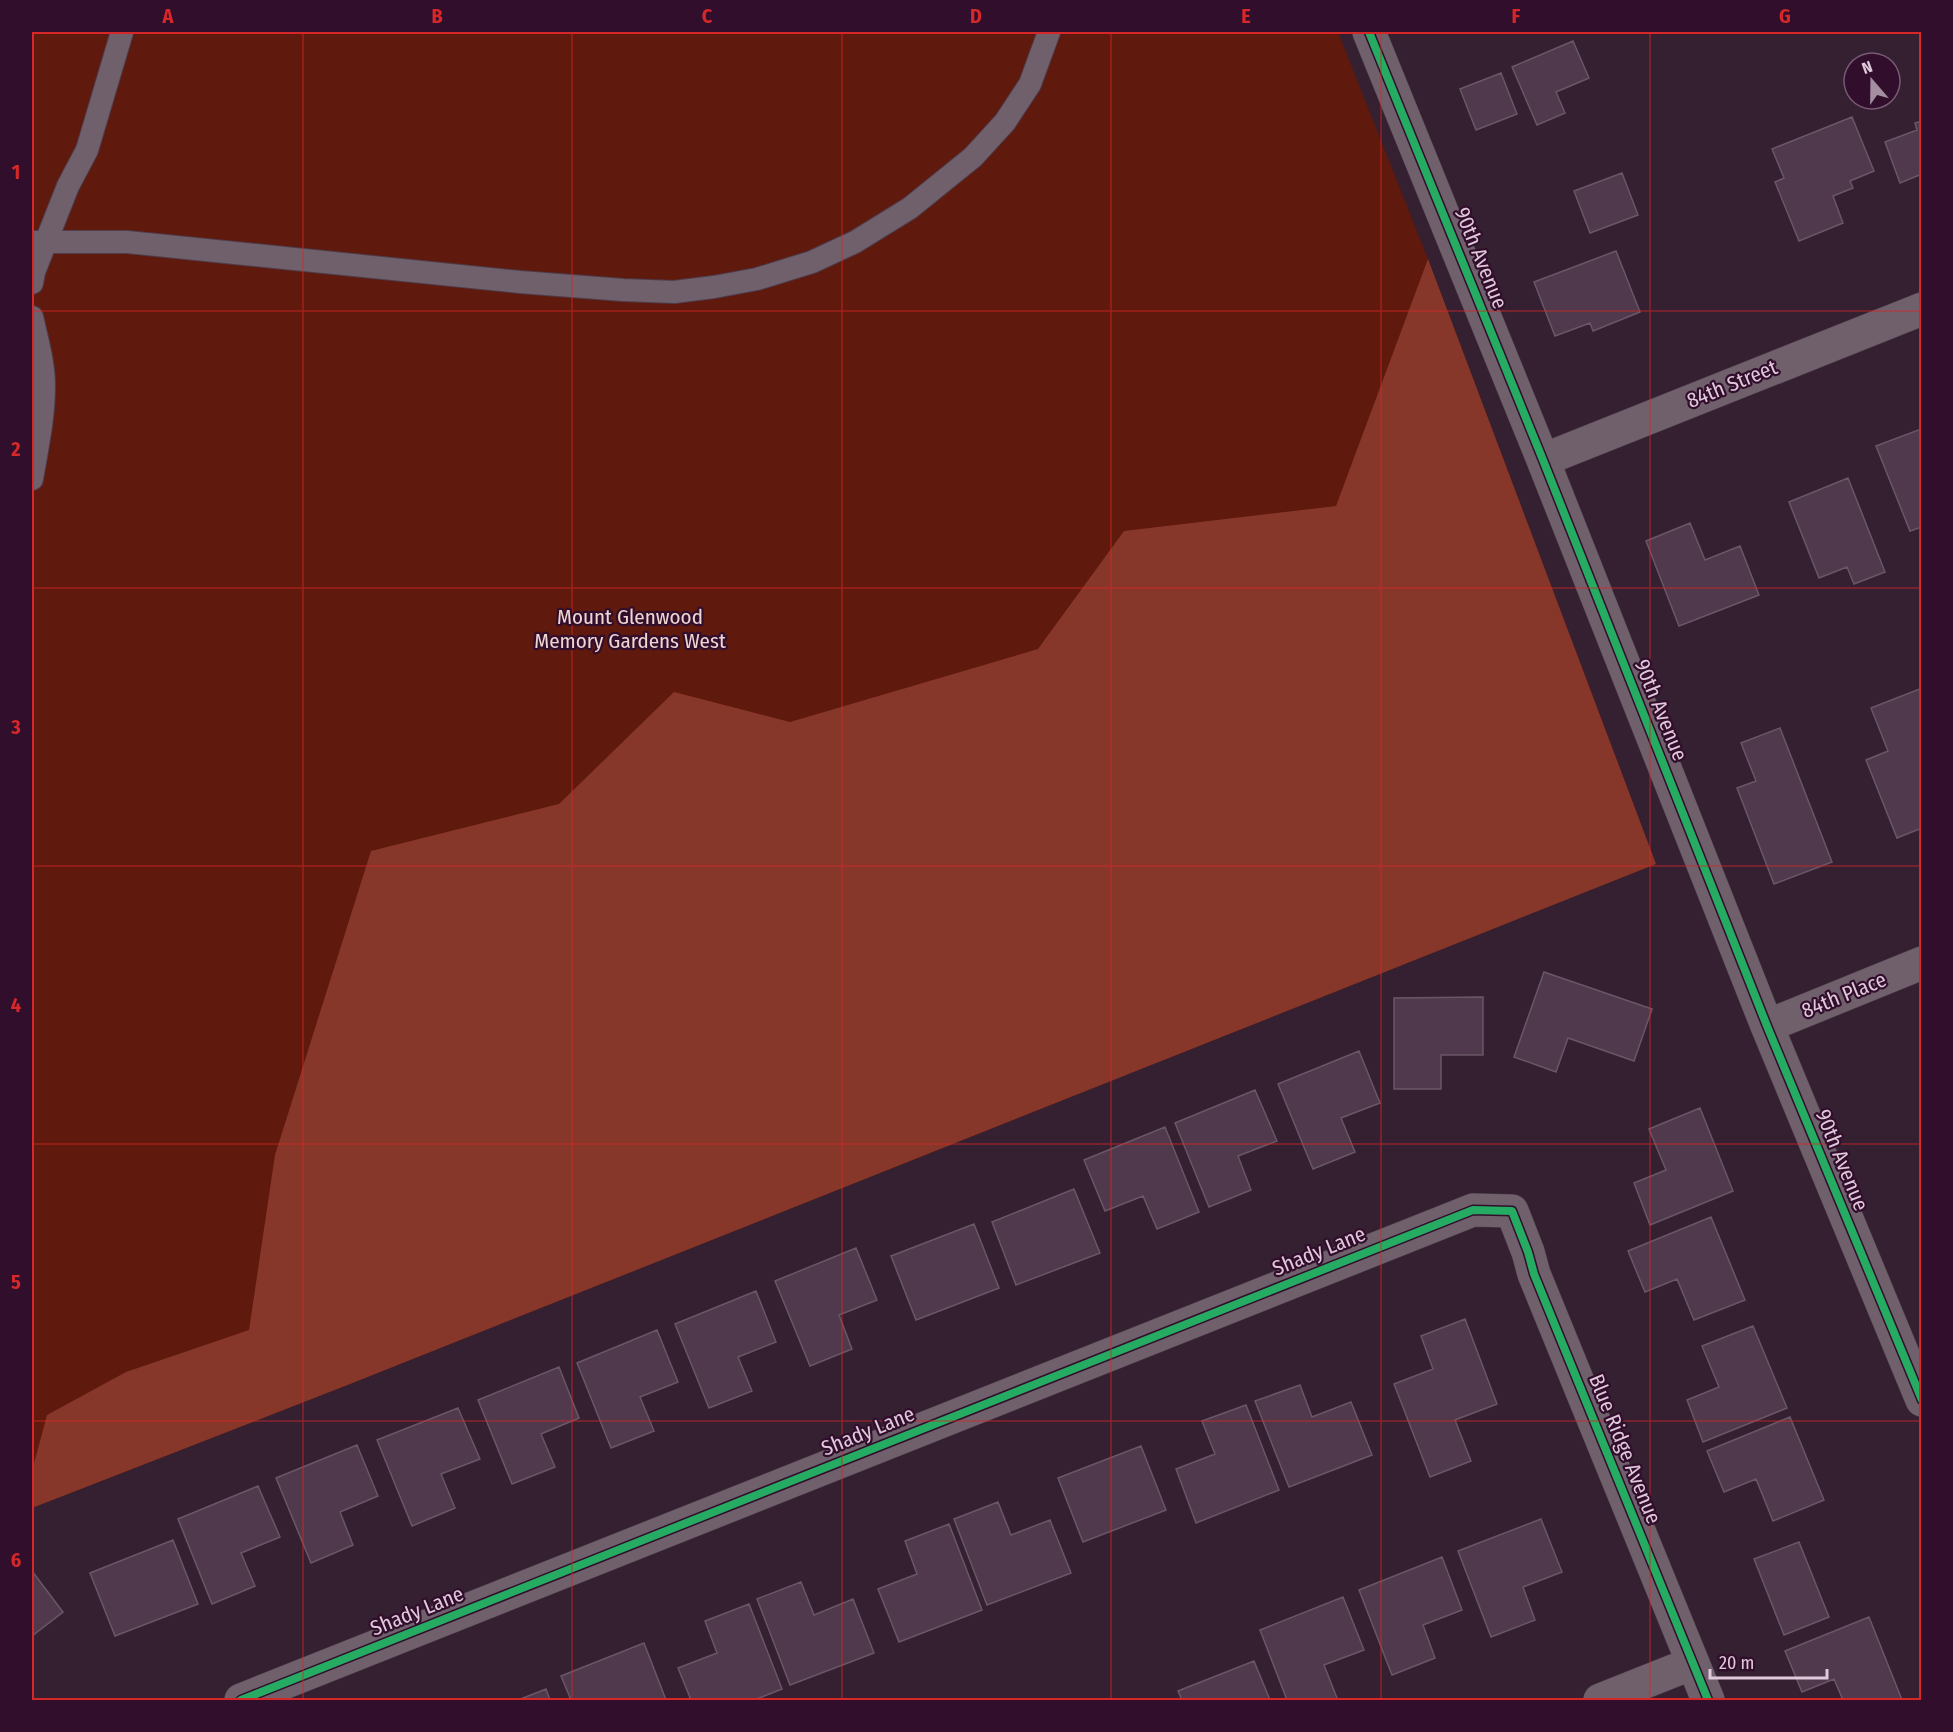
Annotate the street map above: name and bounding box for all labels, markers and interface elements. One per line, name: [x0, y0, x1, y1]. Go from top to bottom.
text: A: [162, 4, 175, 28]
text: B: [431, 4, 443, 28]
text: C: [702, 4, 713, 28]
text: D: [970, 4, 982, 28]
text: E: [1241, 4, 1251, 28]
text: F: [1512, 4, 1521, 28]
text: G: [1779, 4, 1791, 28]
north arrow: [1842, 51, 1902, 111]
text: N: [1859, 57, 1875, 78]
text: 1: [12, 160, 20, 184]
street label: 90th Avenue: [1449, 203, 1513, 313]
street label: 84th Street: [1683, 354, 1781, 414]
text: 2: [10, 437, 21, 461]
park label: Mount Glenwood Memory Gardens West: [534, 604, 726, 654]
street label: 90th Avenue: [1629, 655, 1693, 765]
text: 3: [10, 715, 21, 739]
street label: 84th Place: [1798, 966, 1890, 1024]
text: 4: [11, 993, 21, 1017]
street label: 90th Avenue: [1810, 1105, 1874, 1215]
street label: Shady Lane: [1269, 1221, 1369, 1281]
text: 5: [11, 1270, 21, 1294]
street label: Blue Ridge Avenue: [1583, 1370, 1667, 1528]
street label: Shady Lane: [818, 1401, 918, 1461]
text: 6: [11, 1548, 21, 1572]
street label: Shady Lane: [367, 1581, 467, 1641]
scale bar: [1710, 1642, 1827, 1680]
text: 20 m: [1719, 1652, 1754, 1674]

